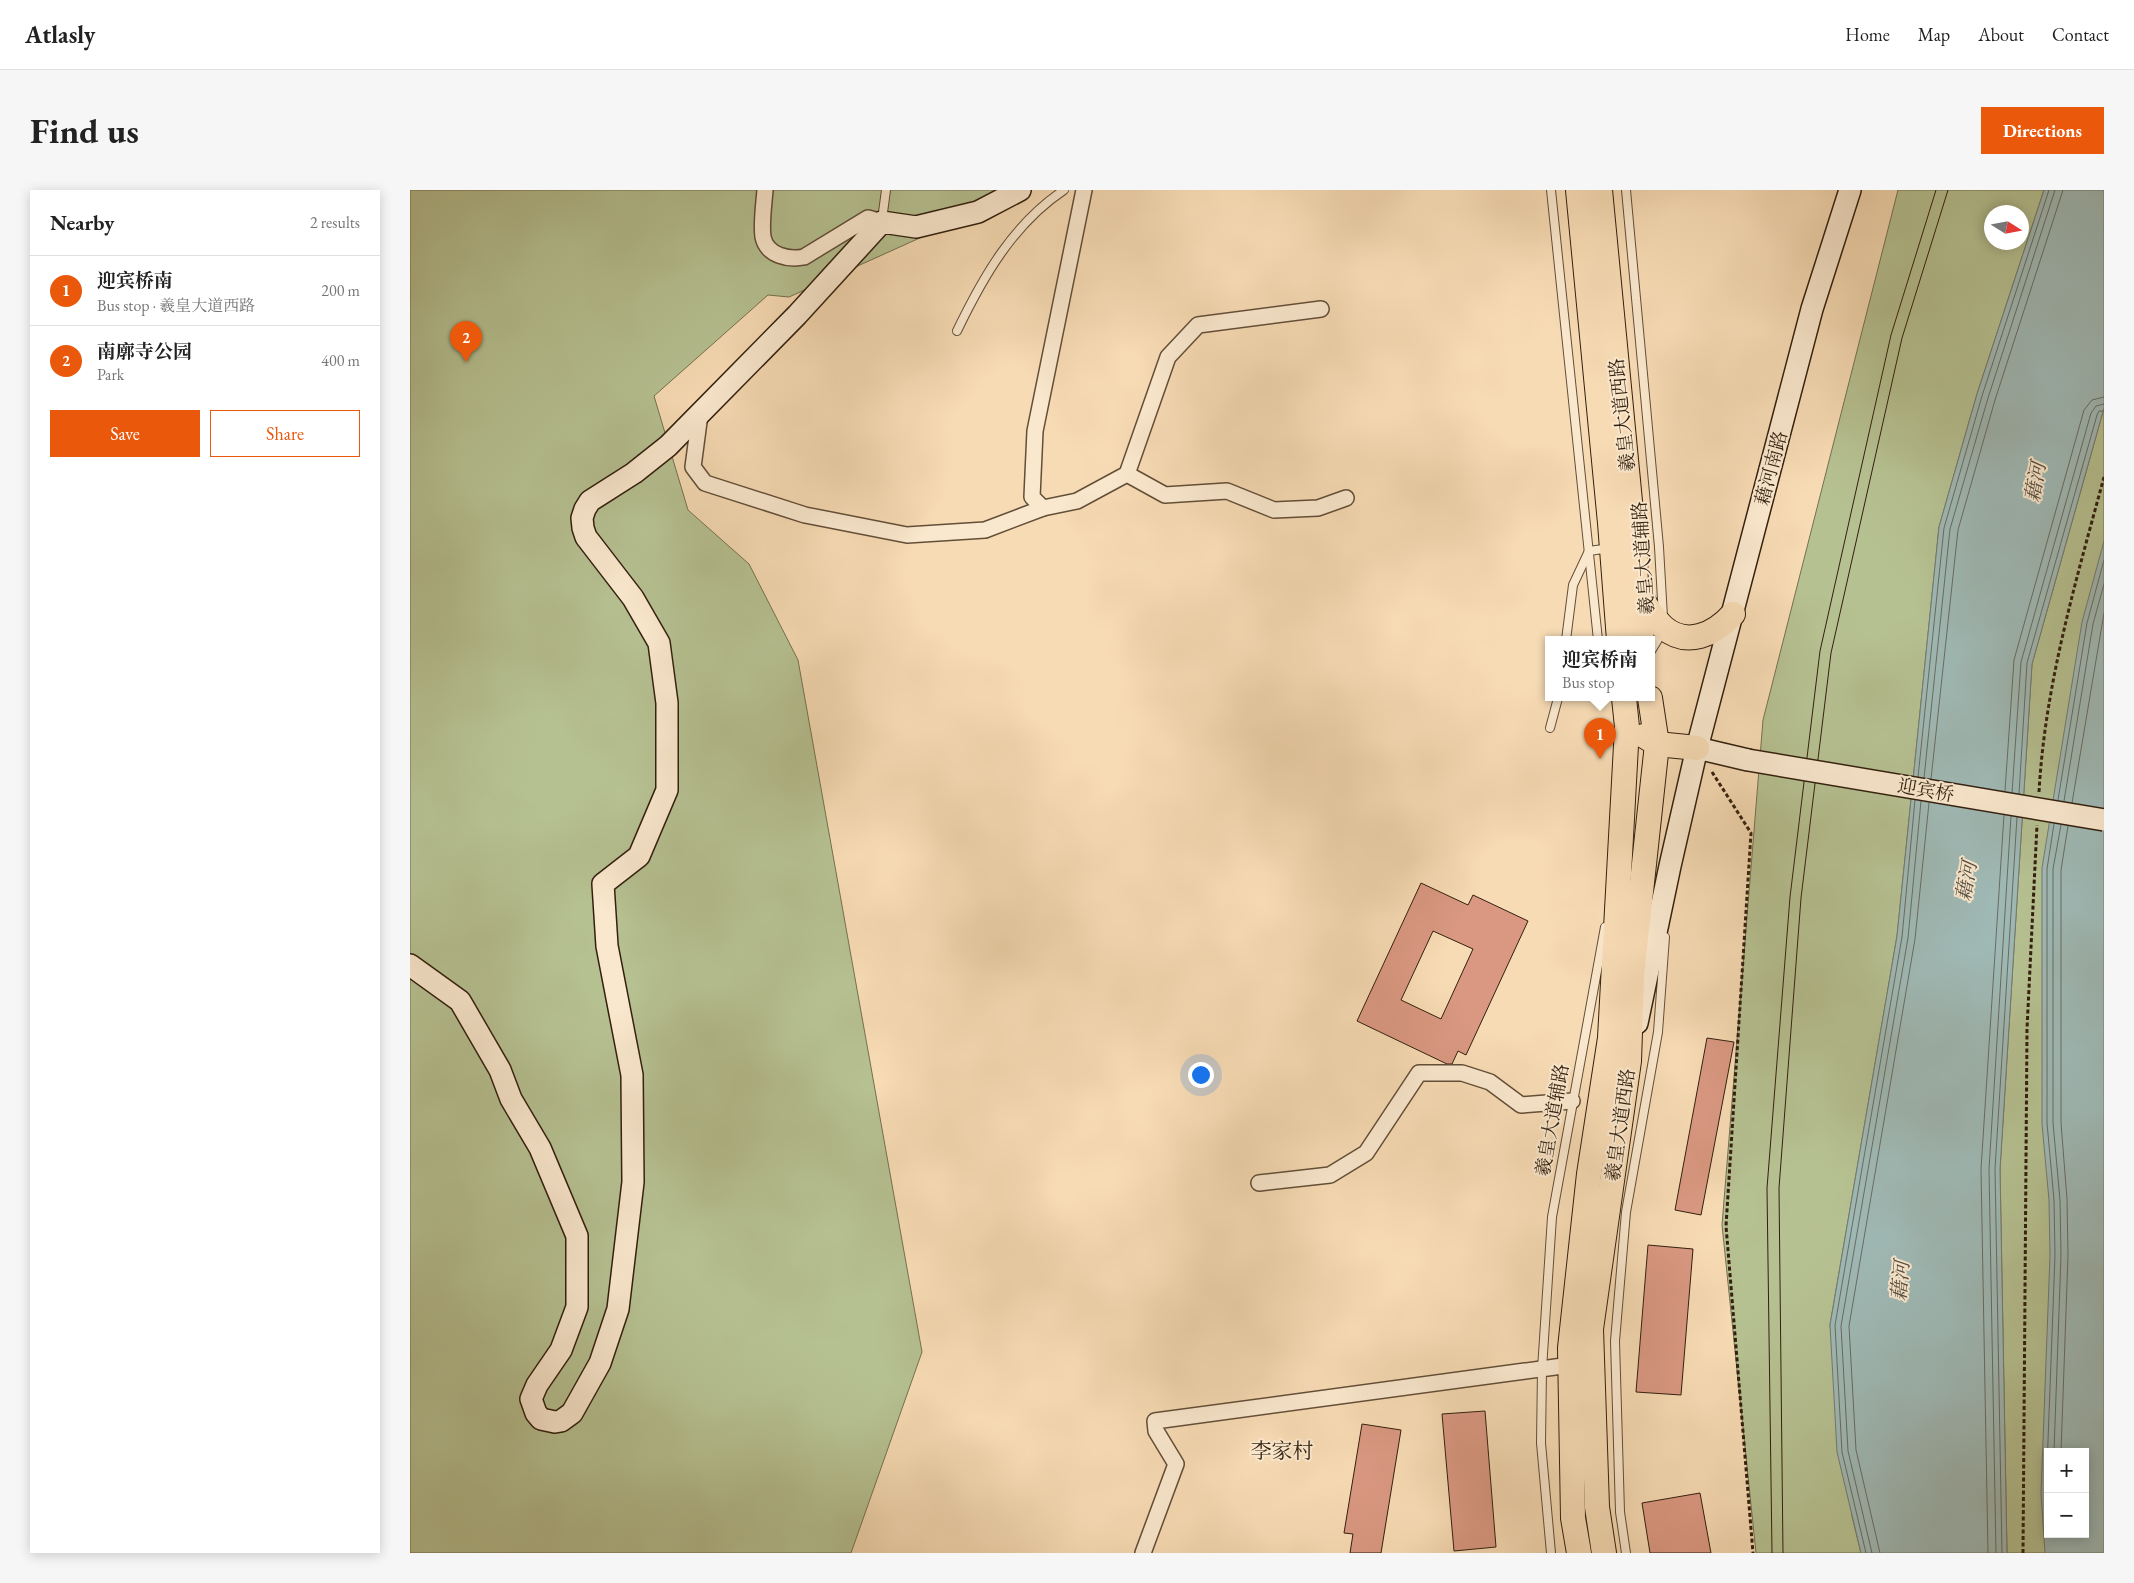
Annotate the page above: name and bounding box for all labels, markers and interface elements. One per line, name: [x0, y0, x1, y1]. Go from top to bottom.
text: Atlasly: [25, 19, 95, 50]
text: Home: [1845, 23, 1890, 46]
text: Map: [1918, 23, 1950, 46]
text: About: [1978, 23, 2024, 46]
text: Contact: [2052, 23, 2109, 46]
button: Directions: [1981, 107, 2104, 154]
text: Find us: [30, 108, 139, 153]
north arrow: [1984, 205, 2029, 250]
text: Nearby: [50, 209, 114, 236]
text: 2 results: [310, 212, 360, 233]
text: 迎宾桥南: [97, 268, 173, 293]
text: 1: [62, 280, 70, 301]
text: 200 m: [321, 280, 360, 301]
text: Bus stop · 羲皇大道西路: [97, 295, 255, 316]
pin: 2: [450, 321, 482, 362]
text: 南廓寺公园: [97, 339, 192, 364]
text: 2: [62, 350, 70, 371]
text: 400 m: [321, 350, 360, 371]
street label: 羲皇大道西路: [1604, 357, 1640, 473]
text: Park: [97, 364, 124, 385]
button: Save: [50, 410, 200, 457]
button: Share: [210, 410, 360, 457]
street label: 藉河南路: [1749, 428, 1793, 508]
water label: 藉河: [2019, 457, 2052, 504]
street label: 羲皇大道辅路: [1627, 500, 1659, 616]
popup: [1545, 636, 1655, 701]
text: 迎宾桥南: [1562, 647, 1638, 672]
text: Bus stop: [1562, 672, 1615, 693]
pin: 1: [1584, 718, 1616, 759]
street label: 迎宾桥: [1896, 773, 1956, 807]
water label: 藉河: [1950, 856, 1983, 903]
your location: [1188, 1062, 1214, 1088]
street label: 羲皇大道辅路: [1530, 1062, 1574, 1178]
street label: 羲皇大道西路: [1600, 1067, 1640, 1183]
water label: 藉河: [1885, 1257, 1915, 1302]
district label: 李家村: [1251, 1437, 1314, 1464]
map controls: [2044, 1448, 2089, 1538]
button: +: [2044, 1448, 2089, 1493]
button: −: [2044, 1493, 2089, 1538]

